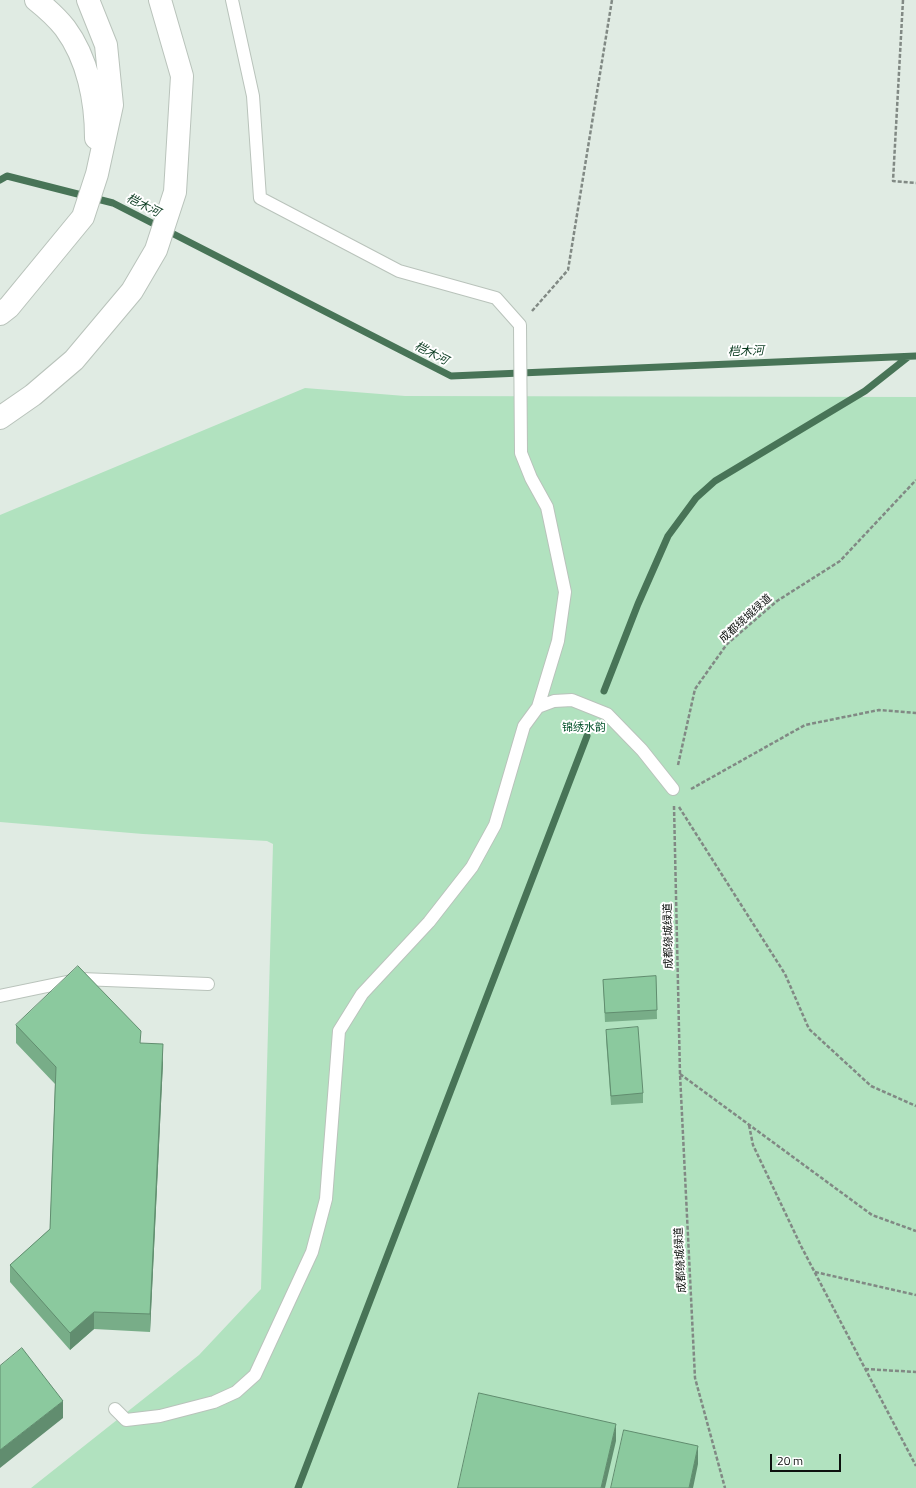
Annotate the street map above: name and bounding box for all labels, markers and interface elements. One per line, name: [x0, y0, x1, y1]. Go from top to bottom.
water label: 桤木河: [124, 191, 162, 221]
water label: 桤木河: [412, 339, 450, 369]
water label: 桤木河: [728, 344, 764, 360]
street label: 成都绕城绿道: [717, 592, 775, 646]
park label: 锦绣水韵: [562, 721, 606, 735]
street label: 成都绕城绿道: [662, 903, 676, 969]
street label: 成都绕城绿道: [673, 1227, 689, 1293]
scale bar: [772, 1446, 843, 1472]
text: 20 m: [777, 1451, 803, 1470]

